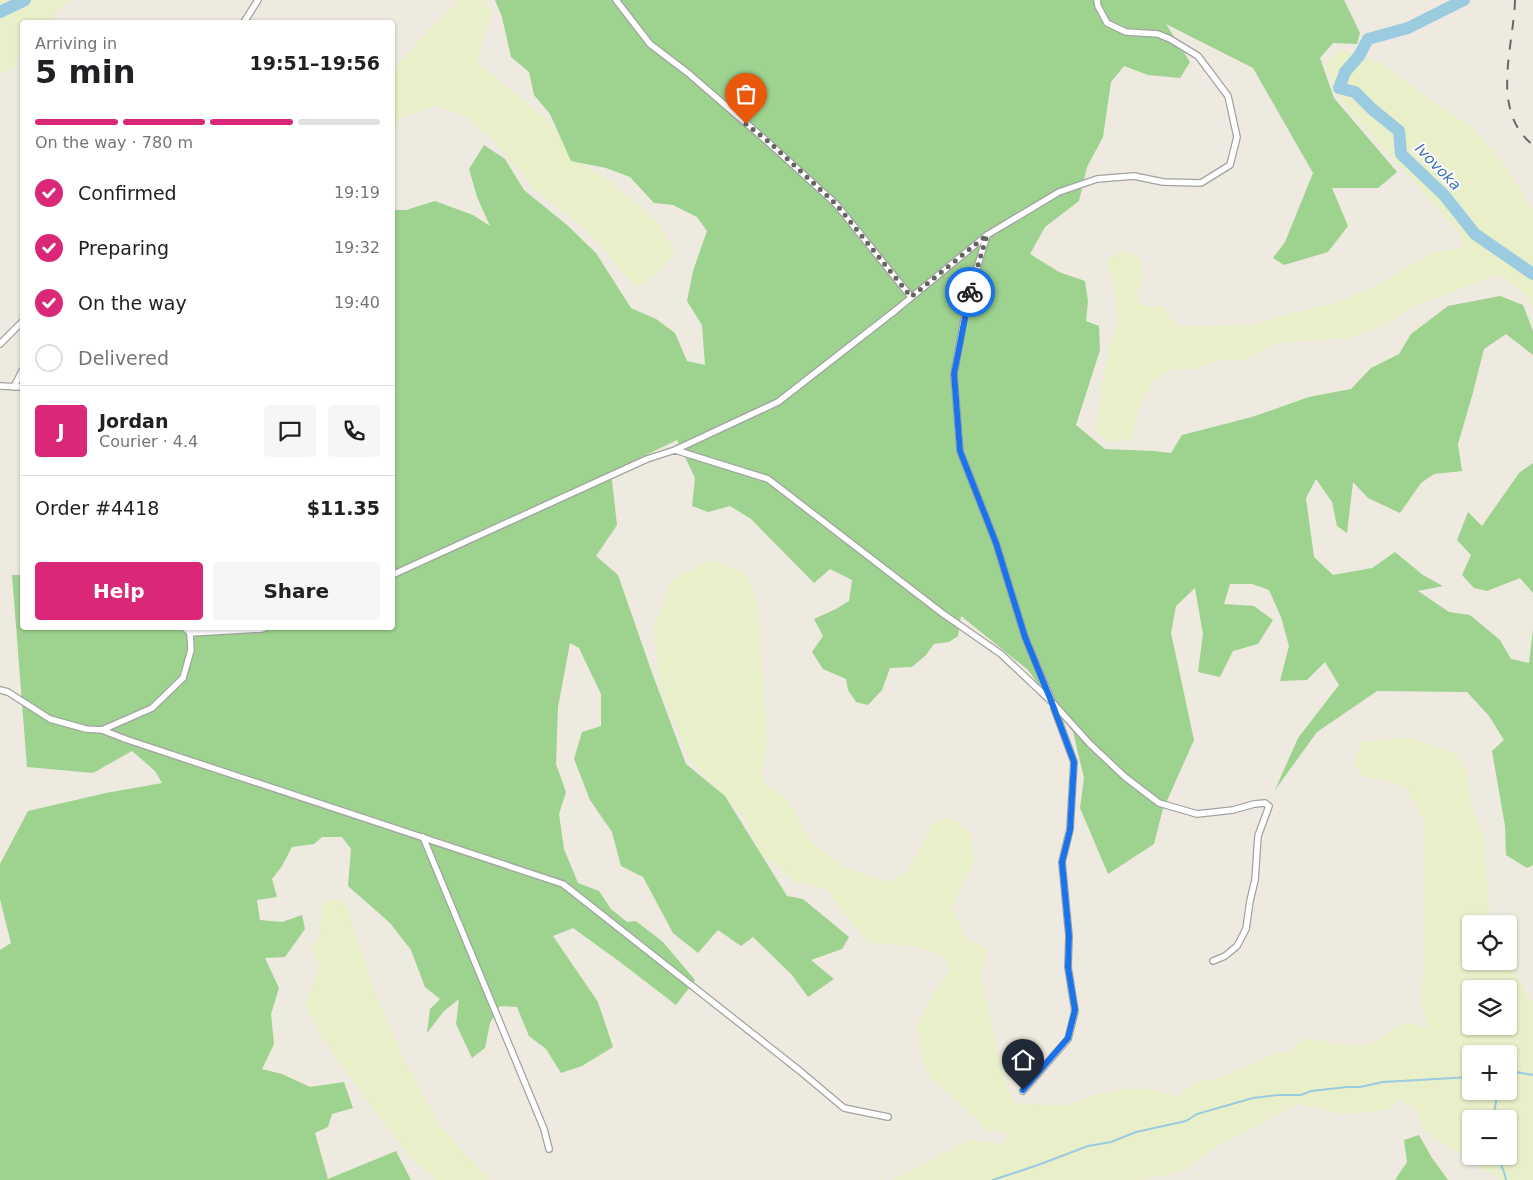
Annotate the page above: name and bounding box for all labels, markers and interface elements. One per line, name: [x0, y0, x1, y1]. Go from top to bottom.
text: Arriving in: [35, 34, 117, 53]
text: 19:51–19:56: [250, 52, 380, 74]
text: 5 min: [35, 53, 136, 91]
pin: [725, 73, 767, 124]
icon: bag: [732, 80, 760, 108]
text: On the way · 780 m: [35, 133, 193, 152]
water label: Ivovoka: [1411, 140, 1465, 194]
icon: check: [35, 179, 63, 207]
text: Confirmed: [78, 182, 177, 204]
text: 19:19: [334, 183, 380, 202]
icon: check: [35, 234, 63, 262]
text: Preparing: [78, 237, 169, 259]
text: 19:32: [334, 238, 380, 257]
courier: [945, 267, 995, 317]
icon: bike: [956, 278, 984, 306]
icon: check: [35, 289, 63, 317]
text: On the way: [78, 292, 187, 314]
text: 19:40: [334, 293, 380, 312]
text: Delivered: [78, 347, 169, 369]
button: chat: [264, 405, 316, 457]
button: phone: [328, 405, 380, 457]
text: Jordan: [99, 410, 168, 432]
text: J: [57, 420, 65, 442]
text: Courier · 4.4: [99, 432, 198, 451]
text: Order #4418: [35, 497, 159, 519]
text: $11.35: [307, 497, 380, 519]
button: Help: [35, 562, 203, 620]
button: Share: [213, 562, 380, 620]
map controls: [1462, 915, 1517, 1165]
button: locate: [1462, 915, 1517, 970]
button: layers: [1462, 980, 1517, 1035]
pin: [1002, 1039, 1044, 1090]
button: +: [1462, 1045, 1517, 1100]
icon: home: [1009, 1046, 1037, 1074]
button: −: [1462, 1110, 1517, 1165]

